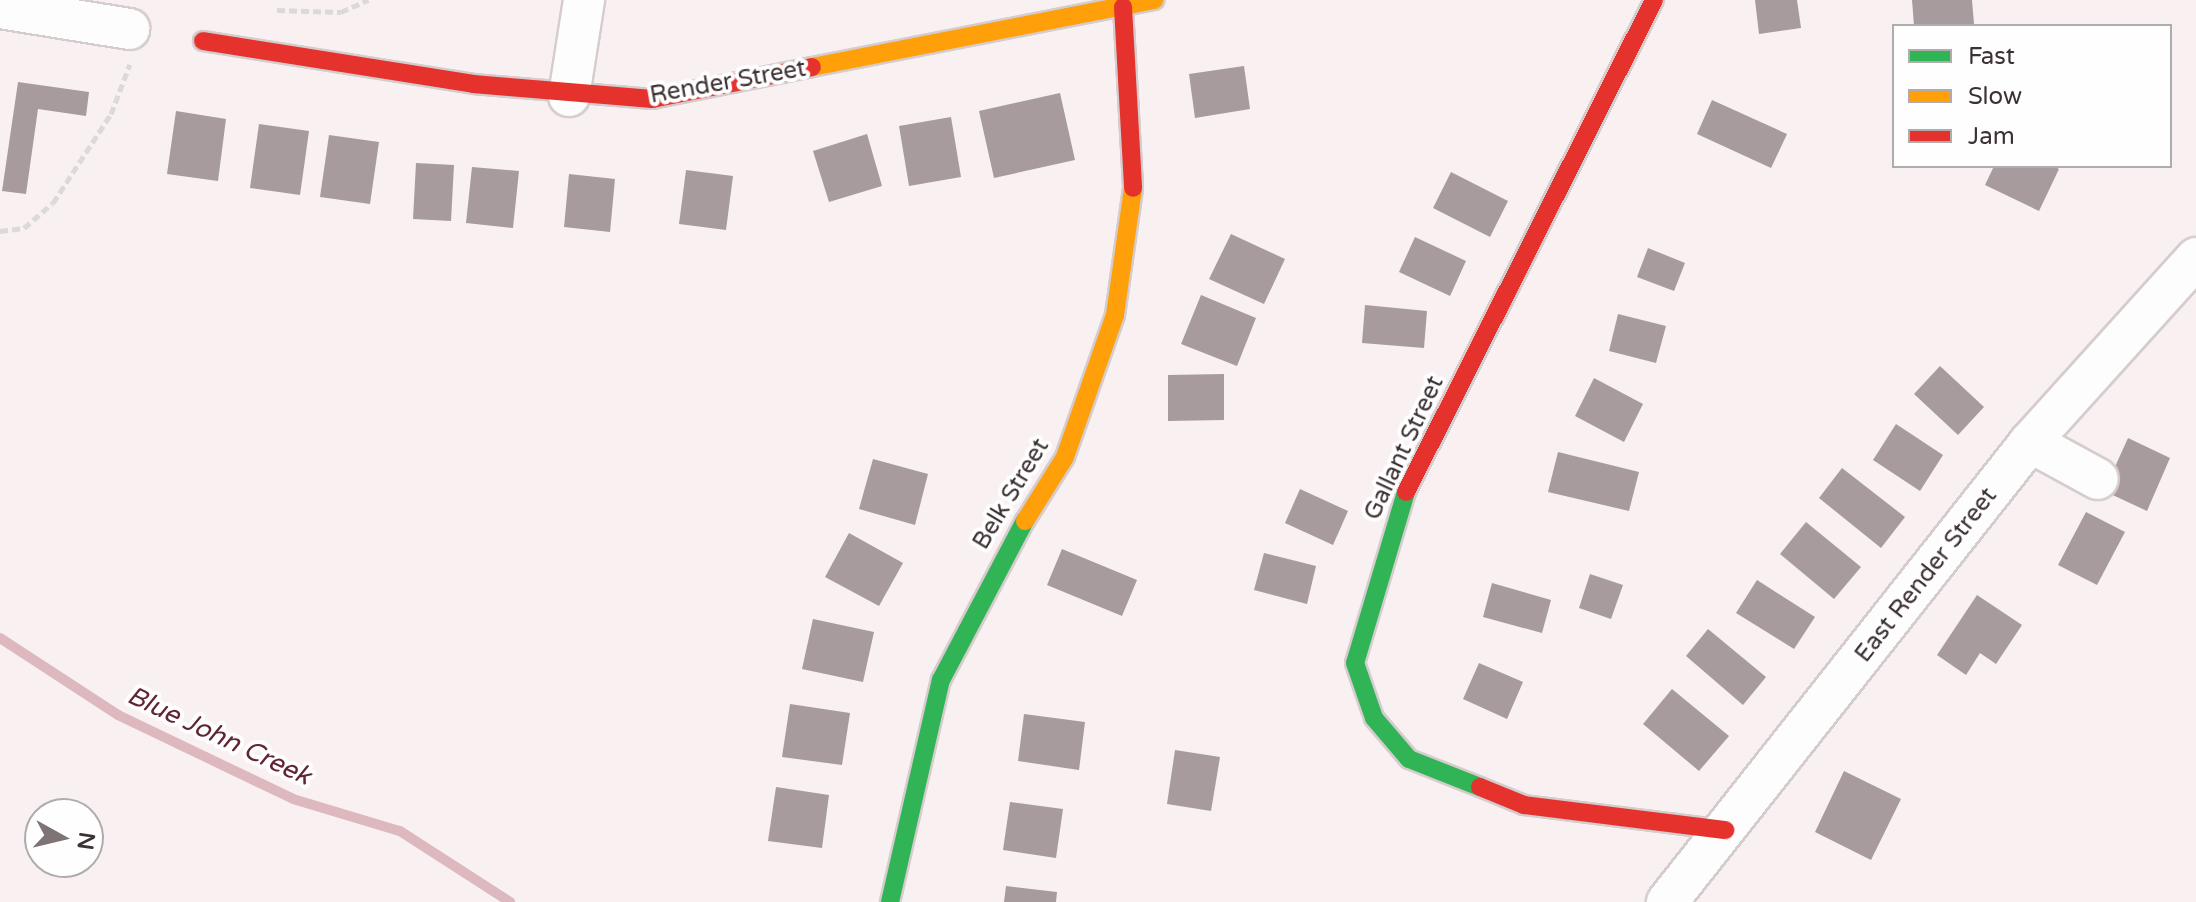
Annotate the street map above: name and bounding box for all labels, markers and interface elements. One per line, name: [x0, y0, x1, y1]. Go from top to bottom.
legend: [1892, 24, 2172, 168]
text: Fast: [1968, 42, 2015, 71]
street label: Render Street: [648, 54, 808, 110]
text: Slow: [1968, 82, 2022, 111]
text: Jam: [1968, 122, 2015, 151]
street label: Gallant Street: [1358, 371, 1450, 525]
street label: Belk Street: [967, 433, 1055, 555]
street label: East Render Street: [1849, 482, 2003, 668]
water label: Blue John Creek: [122, 680, 316, 792]
north arrow: [24, 798, 104, 878]
text: N: [72, 830, 100, 852]

